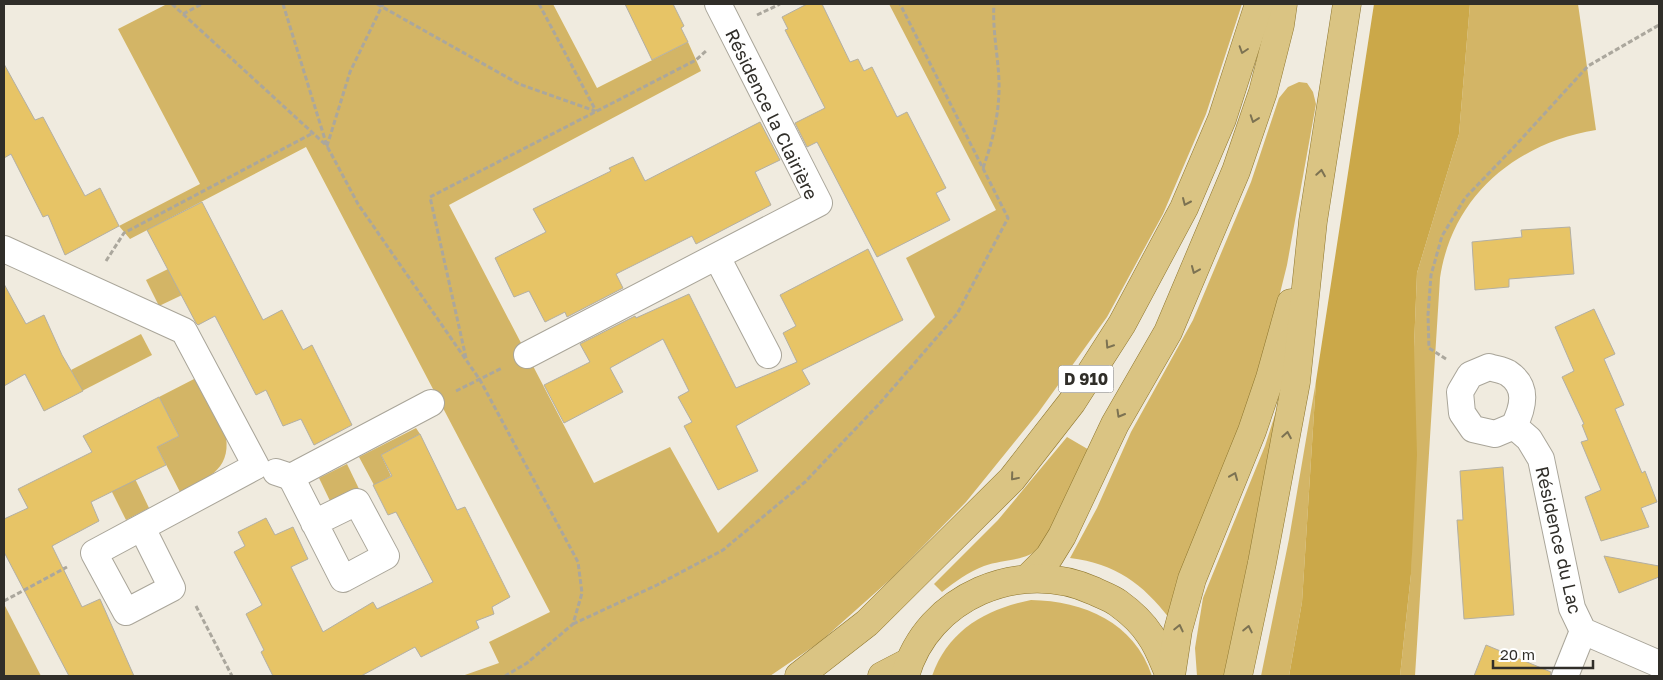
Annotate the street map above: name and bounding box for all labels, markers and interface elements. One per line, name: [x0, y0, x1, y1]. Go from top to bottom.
street label: Résidence la Clairière: [721, 25, 823, 203]
one-way arrow: [1239, 45, 1249, 54]
one-way arrow: [1250, 114, 1260, 122]
one-way arrow: [1315, 168, 1325, 177]
one-way arrow: [1181, 197, 1192, 206]
one-way arrow: [1190, 265, 1201, 274]
one-way arrow: [1106, 339, 1115, 348]
road number: D 910: [1058, 366, 1114, 392]
one-way arrow: [1117, 409, 1127, 418]
one-way arrow: [1281, 431, 1291, 439]
street label: Résidence du Lac: [1531, 464, 1587, 616]
one-way arrow: [1011, 471, 1020, 480]
one-way arrow: [1228, 472, 1238, 481]
one-way arrow: [1173, 624, 1184, 633]
one-way arrow: [1242, 624, 1253, 633]
scale bar: [1493, 638, 1593, 670]
text: 20 m: [1500, 645, 1535, 663]

